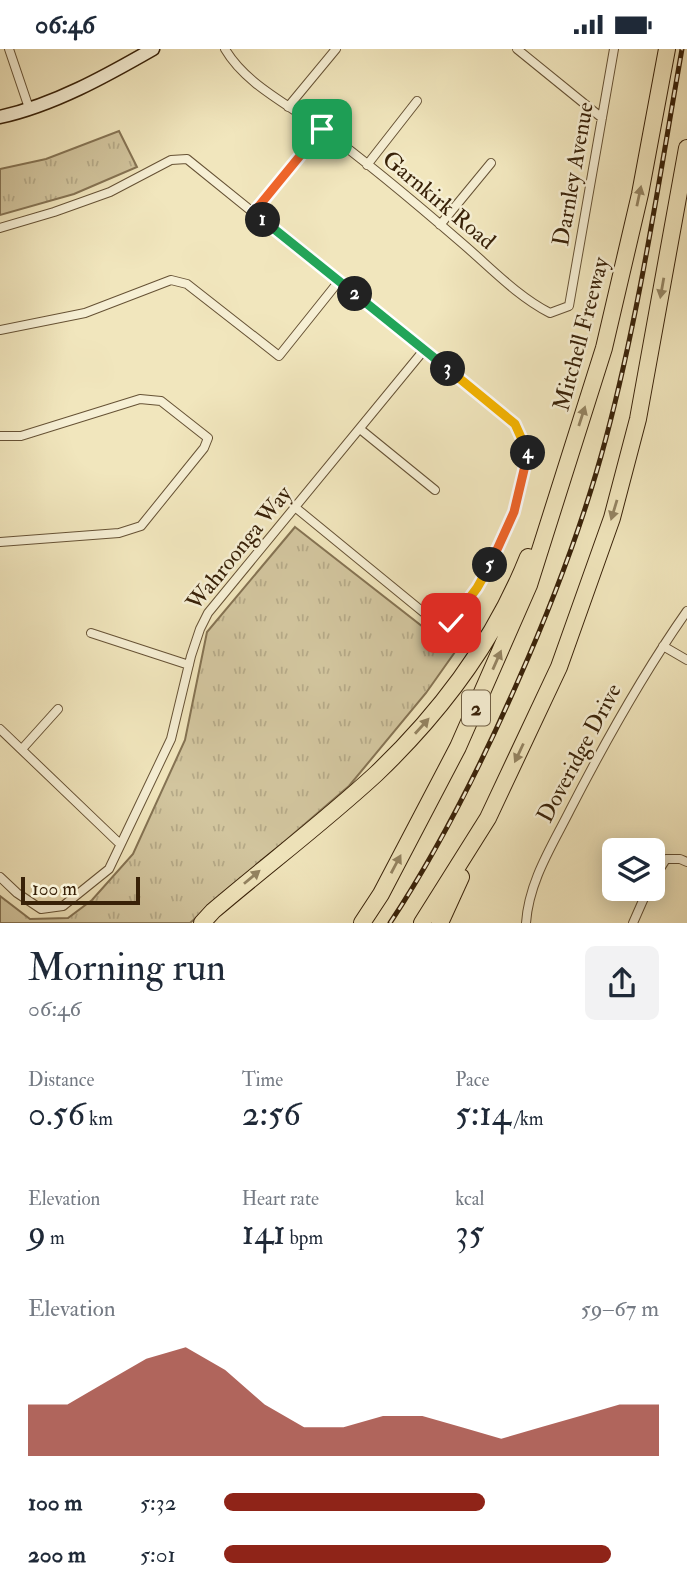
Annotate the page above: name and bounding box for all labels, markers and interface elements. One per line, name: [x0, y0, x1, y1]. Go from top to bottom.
text: 06:46: [35, 9, 95, 41]
pin: [292, 99, 352, 159]
street label: Darnley Avenue: [546, 99, 600, 248]
icon: arrive: [303, 110, 341, 148]
street label: Garnkirk Road: [377, 144, 501, 256]
one-way arrow: [634, 185, 645, 207]
pin: 1: [246, 203, 280, 237]
text: 1: [259, 207, 266, 231]
street label: Mitchell Freeway: [547, 253, 616, 414]
pin: 2: [338, 277, 372, 311]
one-way arrow: [656, 277, 667, 299]
text: 2: [350, 281, 359, 305]
pin: 3: [430, 351, 466, 387]
text: 3: [444, 356, 451, 380]
one-way arrow: [577, 406, 588, 427]
pin: 4: [510, 435, 546, 471]
text: 4: [522, 440, 533, 464]
street label: Wahroonga Way: [179, 479, 299, 617]
one-way arrow: [608, 500, 619, 521]
pin: 5: [472, 547, 508, 583]
text: 5: [485, 552, 494, 576]
pin: [421, 593, 481, 653]
icon: check: [432, 604, 470, 642]
one-way arrow: [492, 650, 503, 671]
street label: Doveridge Drive: [530, 678, 628, 827]
road number: 2: [462, 691, 490, 725]
one-way arrow: [414, 718, 430, 735]
one-way arrow: [513, 743, 525, 763]
map controls: [602, 838, 665, 901]
button: layers: [602, 838, 665, 901]
one-way arrow: [391, 854, 402, 874]
one-way arrow: [244, 870, 261, 885]
scale bar: [21, 874, 140, 906]
text: 100 m: [32, 877, 77, 901]
text: Morning run: [28, 944, 226, 992]
button: share: [585, 946, 659, 1020]
text: 06:46: [28, 994, 81, 1023]
text: Distance: [28, 1068, 94, 1092]
text: Time: [242, 1068, 283, 1092]
text: Pace: [455, 1068, 489, 1092]
text: 0.56: [28, 1092, 85, 1136]
text: 2:56: [242, 1092, 301, 1136]
text: 5:14: [455, 1092, 511, 1136]
text: km: [85, 1107, 113, 1131]
text: /km: [511, 1107, 543, 1131]
text: Elevation: [28, 1187, 100, 1211]
text: Heart rate: [242, 1187, 319, 1211]
text: kcal: [455, 1187, 484, 1211]
text: 9: [28, 1211, 46, 1255]
text: 141: [242, 1211, 286, 1255]
text: 35: [455, 1211, 484, 1255]
text: m: [46, 1226, 65, 1250]
text: bpm: [286, 1226, 323, 1250]
text: Elevation: [28, 1294, 116, 1323]
text: 59–67 m: [581, 1294, 659, 1323]
text: 100 m: [28, 1488, 82, 1517]
text: 5:32: [140, 1488, 176, 1517]
text: 200 m: [28, 1540, 86, 1569]
text: 5:01: [140, 1540, 176, 1569]

